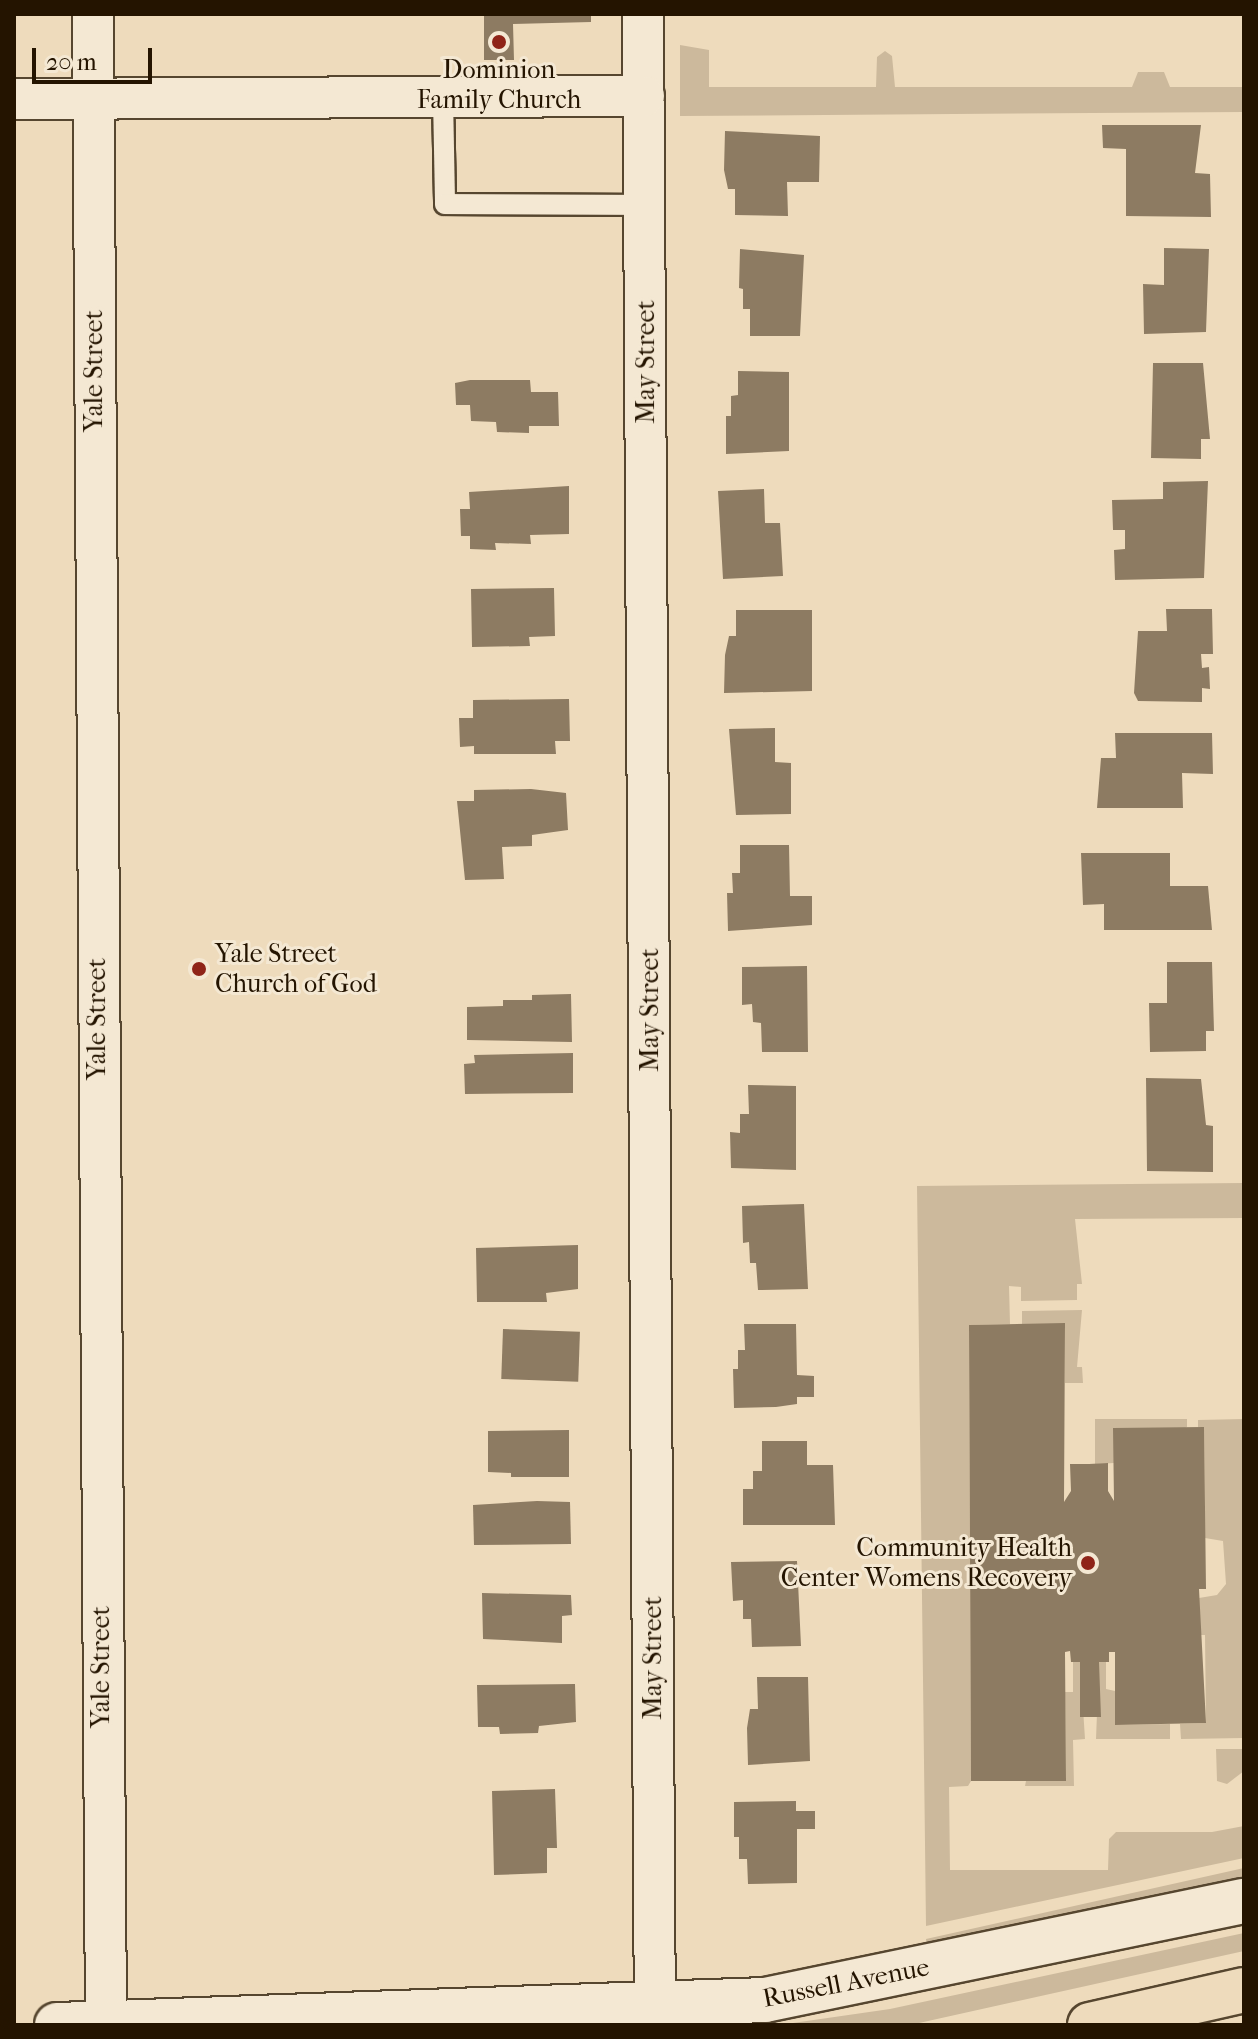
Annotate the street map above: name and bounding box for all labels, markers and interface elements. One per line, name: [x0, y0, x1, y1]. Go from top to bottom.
scale bar: [36, 32, 156, 82]
marker: Dominion Family Church: [490, 33, 508, 51]
text: 20 m: [46, 48, 97, 76]
place label: Dominion Family Church: [417, 54, 581, 116]
street label: May Street: [630, 300, 662, 424]
street label: Yale Street: [78, 310, 110, 432]
place label: Yale Street Church of God: [215, 938, 377, 1000]
street label: May Street: [634, 948, 666, 1072]
street label: Yale Street: [81, 958, 113, 1080]
marker: Yale Street Church of God: [190, 960, 208, 978]
place label: Community Health Center Womens Recovery: [781, 1532, 1072, 1594]
marker: Community Health Center Womens Recovery: [1079, 1554, 1097, 1572]
street label: May Street: [637, 1596, 669, 1720]
street label: Yale Street: [85, 1606, 117, 1728]
street label: Russell Avenue: [760, 1952, 932, 2014]

